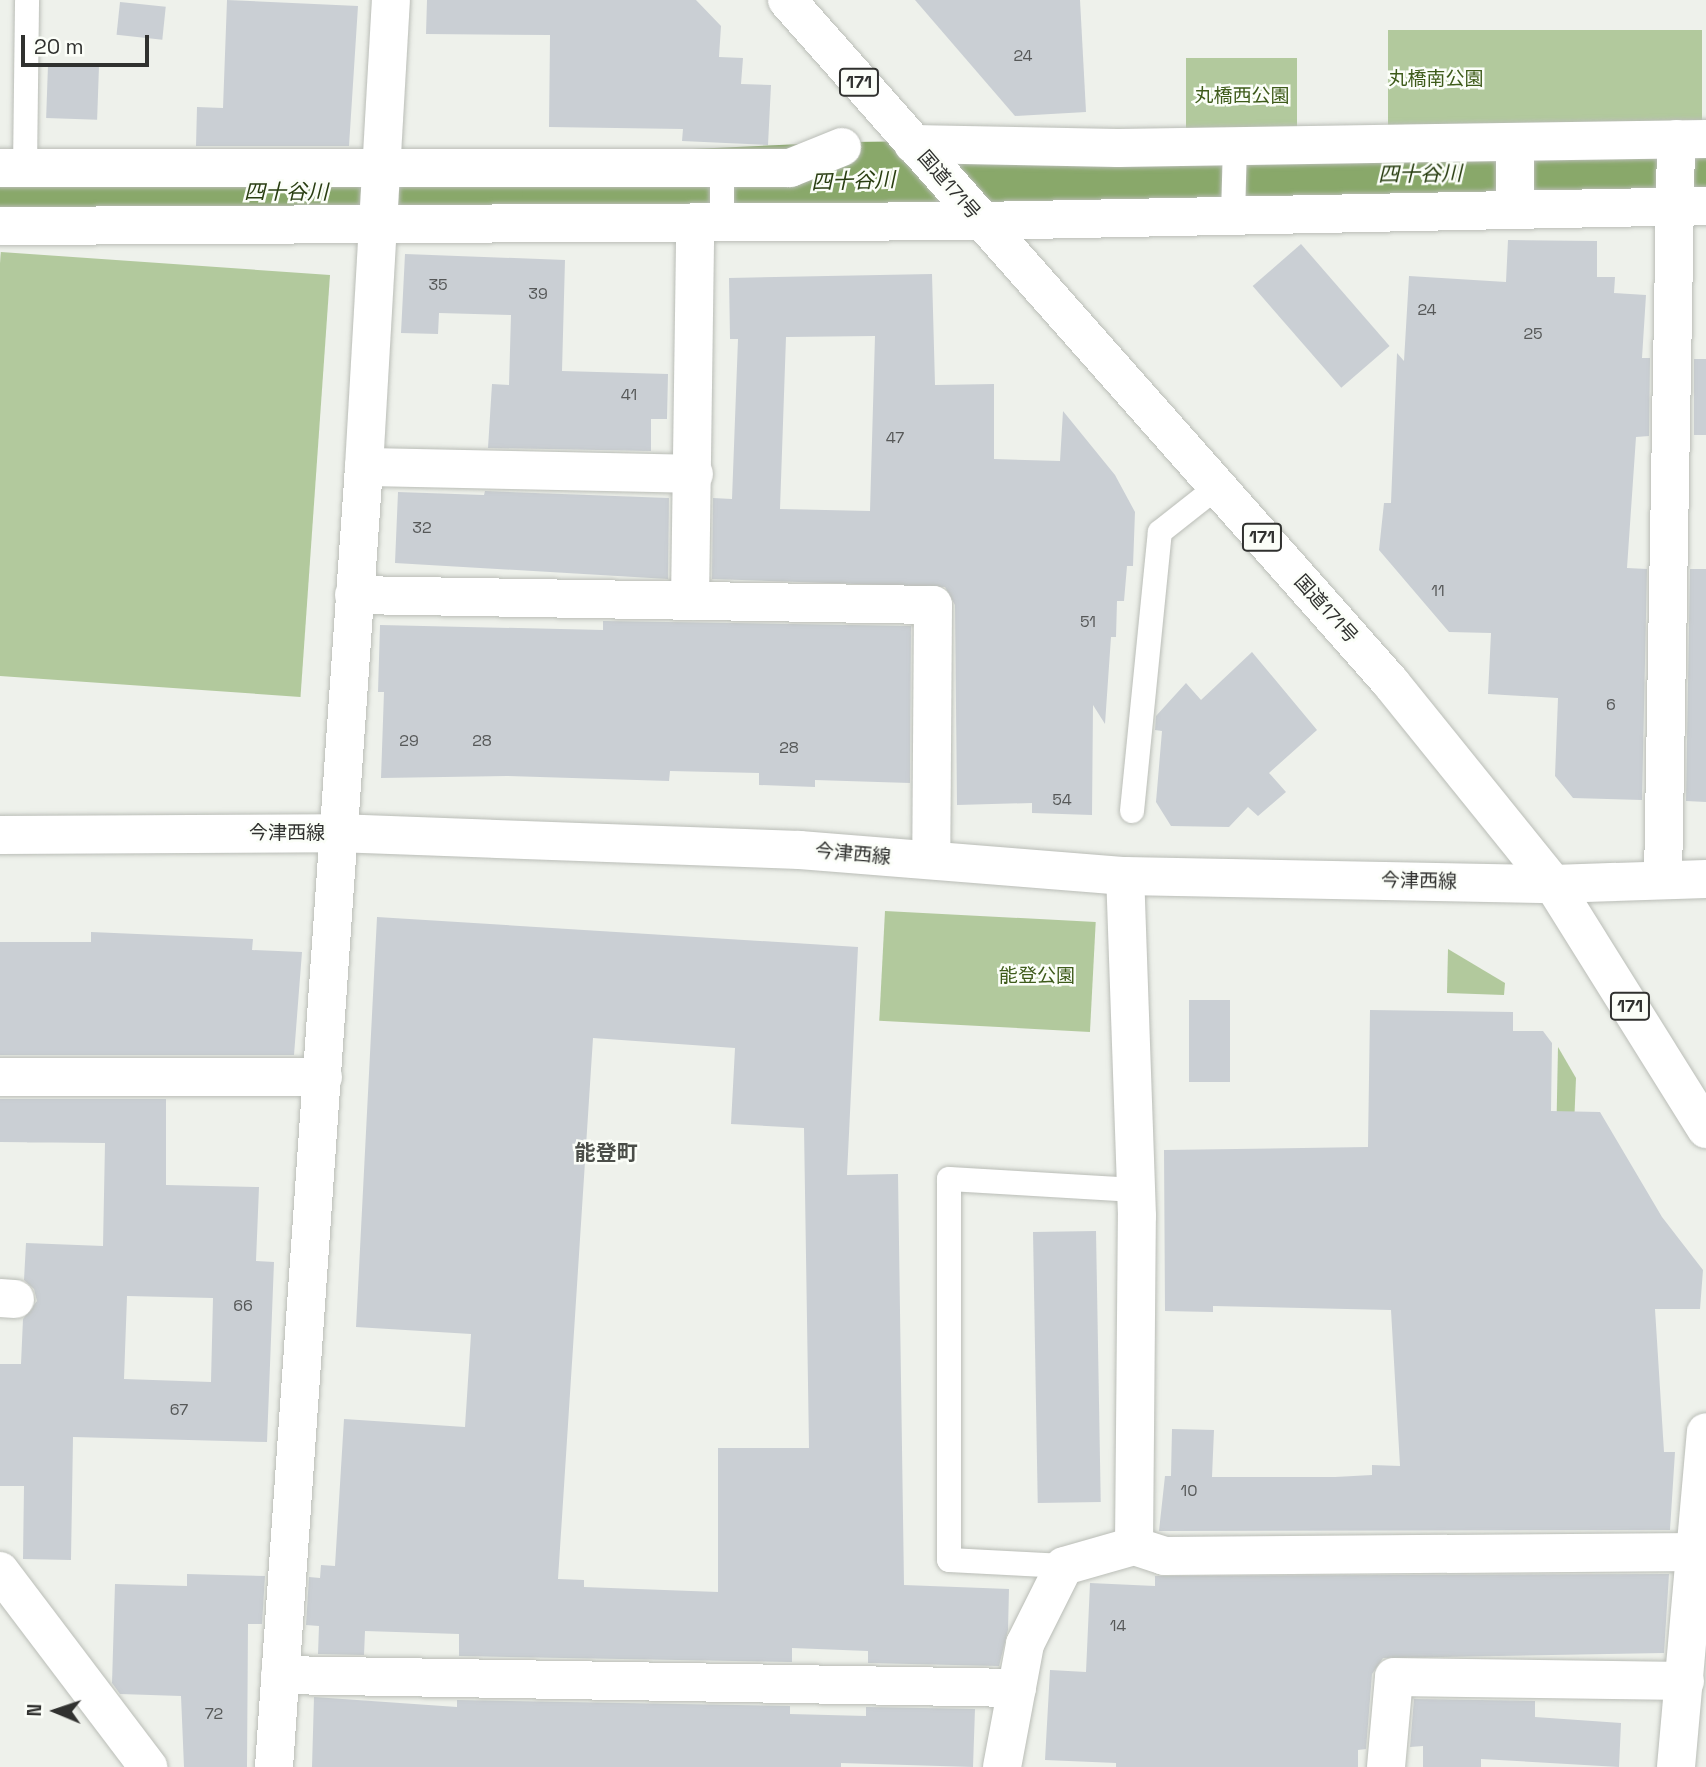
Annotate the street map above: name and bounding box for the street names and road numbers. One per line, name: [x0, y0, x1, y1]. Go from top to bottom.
road number: 171: [838, 68, 880, 96]
street label: 国道171号: [913, 146, 985, 224]
road number: 171: [1241, 522, 1283, 552]
street label: 国道171号: [1290, 570, 1362, 648]
street label: 今津西線: [249, 822, 325, 844]
street label: 今津西線: [814, 839, 892, 869]
street label: 今津西線: [1381, 869, 1457, 893]
road number: 171: [1609, 992, 1651, 1021]

